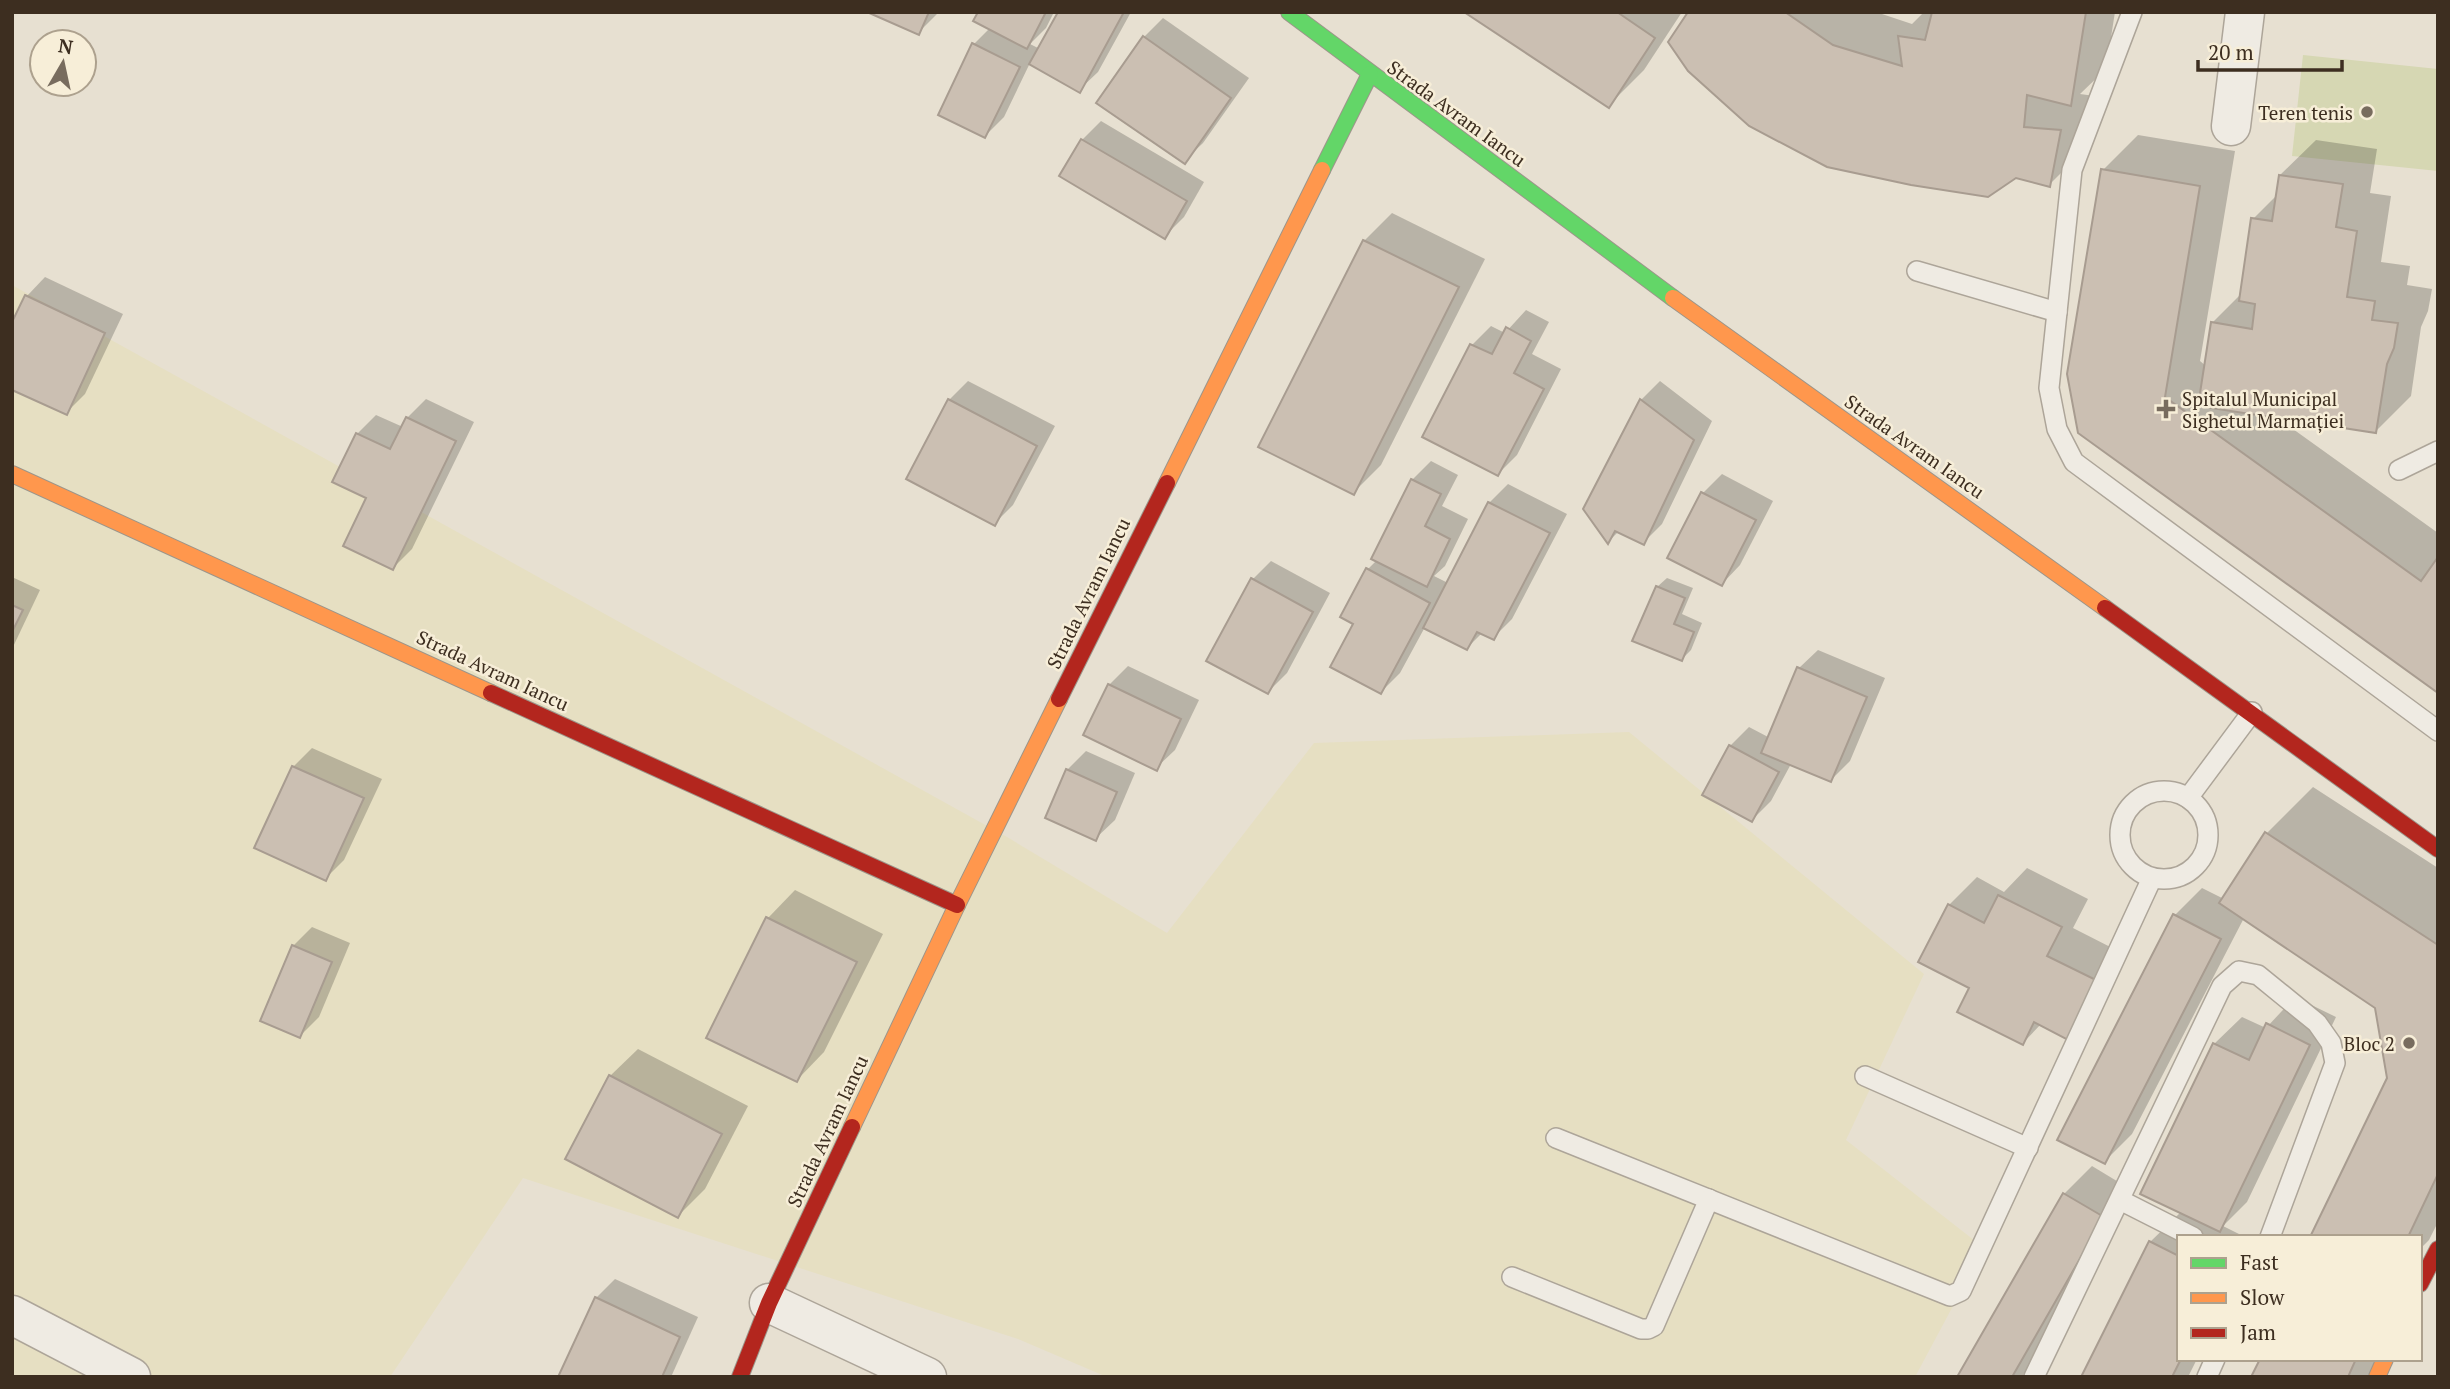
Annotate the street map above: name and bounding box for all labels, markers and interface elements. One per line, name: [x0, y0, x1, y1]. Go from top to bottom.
north arrow: [28, 28, 98, 98]
scale bar: [2198, 28, 2342, 72]
text: N: [57, 32, 75, 59]
text: 20 m: [2208, 38, 2254, 66]
street label: Strada Avram Iancu: [1383, 54, 1531, 172]
place label: Teren tenis: [2258, 100, 2353, 125]
marker: Teren tenis: [2359, 104, 2375, 120]
place label: Spitalul Municipal Sighetul Marmației: [2182, 386, 2344, 433]
street label: Strada Avram Iancu: [1840, 388, 1990, 504]
marker: Spitalul Municipal Sighetul Marmației: [2156, 399, 2176, 419]
street label: Strada Avram Iancu: [1041, 513, 1135, 673]
street label: Strada Avram Iancu: [413, 624, 573, 716]
place label: Bloc 2: [2343, 1031, 2395, 1056]
marker: Bloc 2: [2401, 1035, 2417, 1051]
street label: Strada Avram Iancu: [781, 1051, 873, 1211]
legend: [2177, 1235, 2422, 1361]
text: Fast: [2240, 1248, 2279, 1276]
text: Slow: [2240, 1283, 2285, 1311]
text: Jam: [2240, 1318, 2276, 1346]

